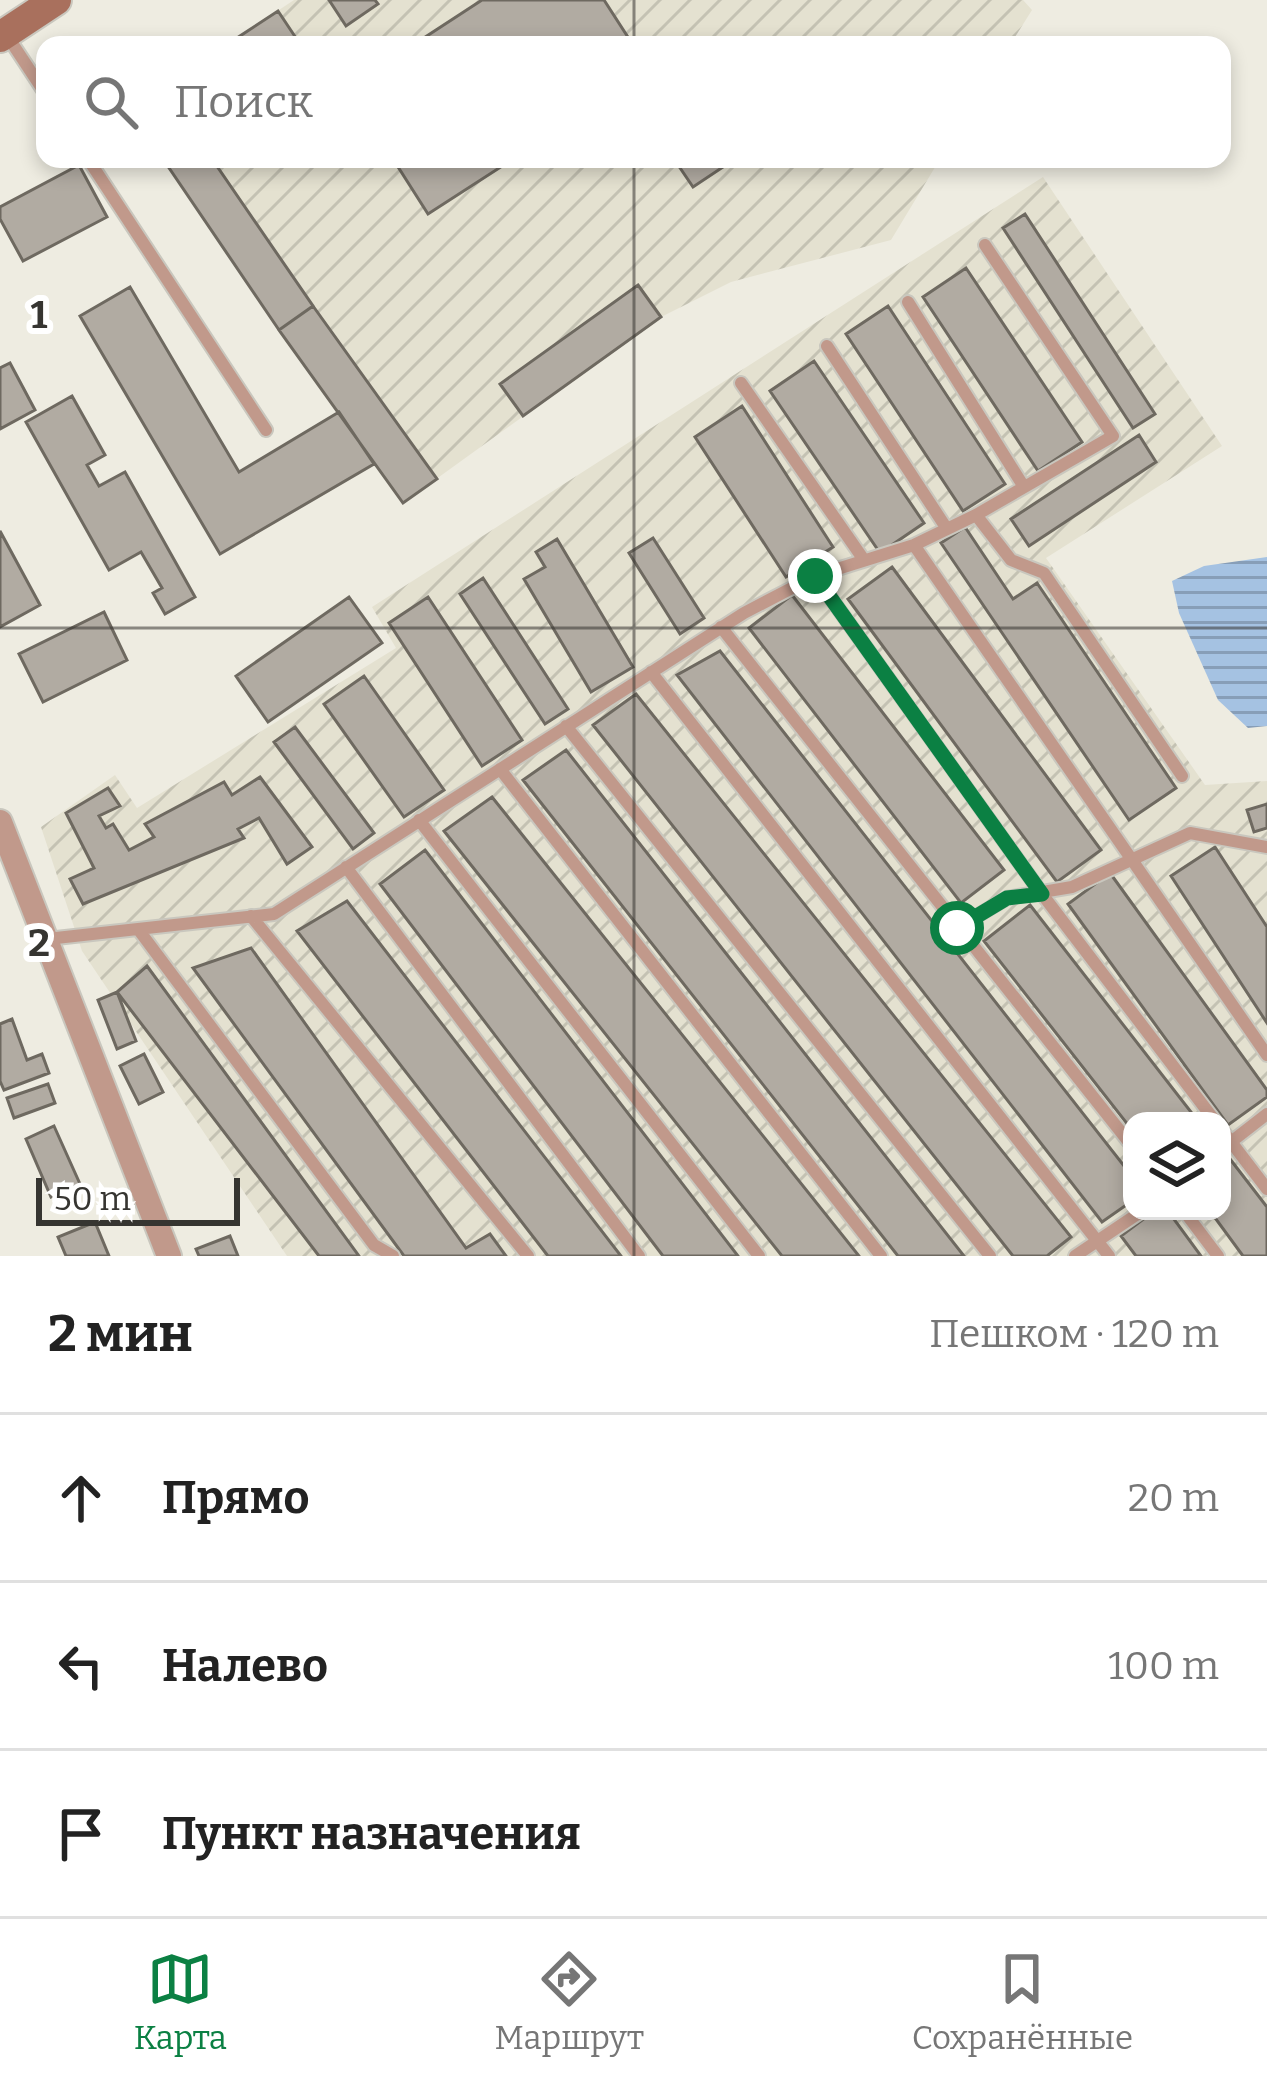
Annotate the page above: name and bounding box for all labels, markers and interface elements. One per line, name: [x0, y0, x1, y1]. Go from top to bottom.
search box: [36, 36, 1231, 168]
icon: search: [78, 69, 144, 135]
text: Поиск: [174, 75, 313, 129]
text: 1: [31, 292, 48, 338]
route end: [788, 549, 842, 603]
route start: [930, 901, 984, 955]
text: 2: [28, 920, 50, 966]
map controls: [1123, 1112, 1231, 1220]
button: layers: [1123, 1112, 1231, 1220]
scale bar: [36, 1172, 240, 1225]
text: 50 m: [54, 1179, 131, 1219]
text: 2 мин: [48, 1303, 193, 1365]
text: Пешком · 120 m: [929, 1311, 1219, 1357]
icon: ahead: [48, 1465, 114, 1531]
text: Прямо: [162, 1471, 309, 1525]
text: 20 m: [1128, 1475, 1219, 1521]
icon: left: [48, 1633, 114, 1699]
text: Налево: [162, 1639, 328, 1693]
text: 100 m: [1108, 1643, 1219, 1689]
icon: arrive: [48, 1801, 114, 1867]
text: Пункт назначения: [162, 1807, 581, 1861]
tab: Карта: [134, 1946, 227, 2058]
tab: Маршрут: [495, 1946, 644, 2058]
tab: Сохранённые: [912, 1946, 1133, 2058]

